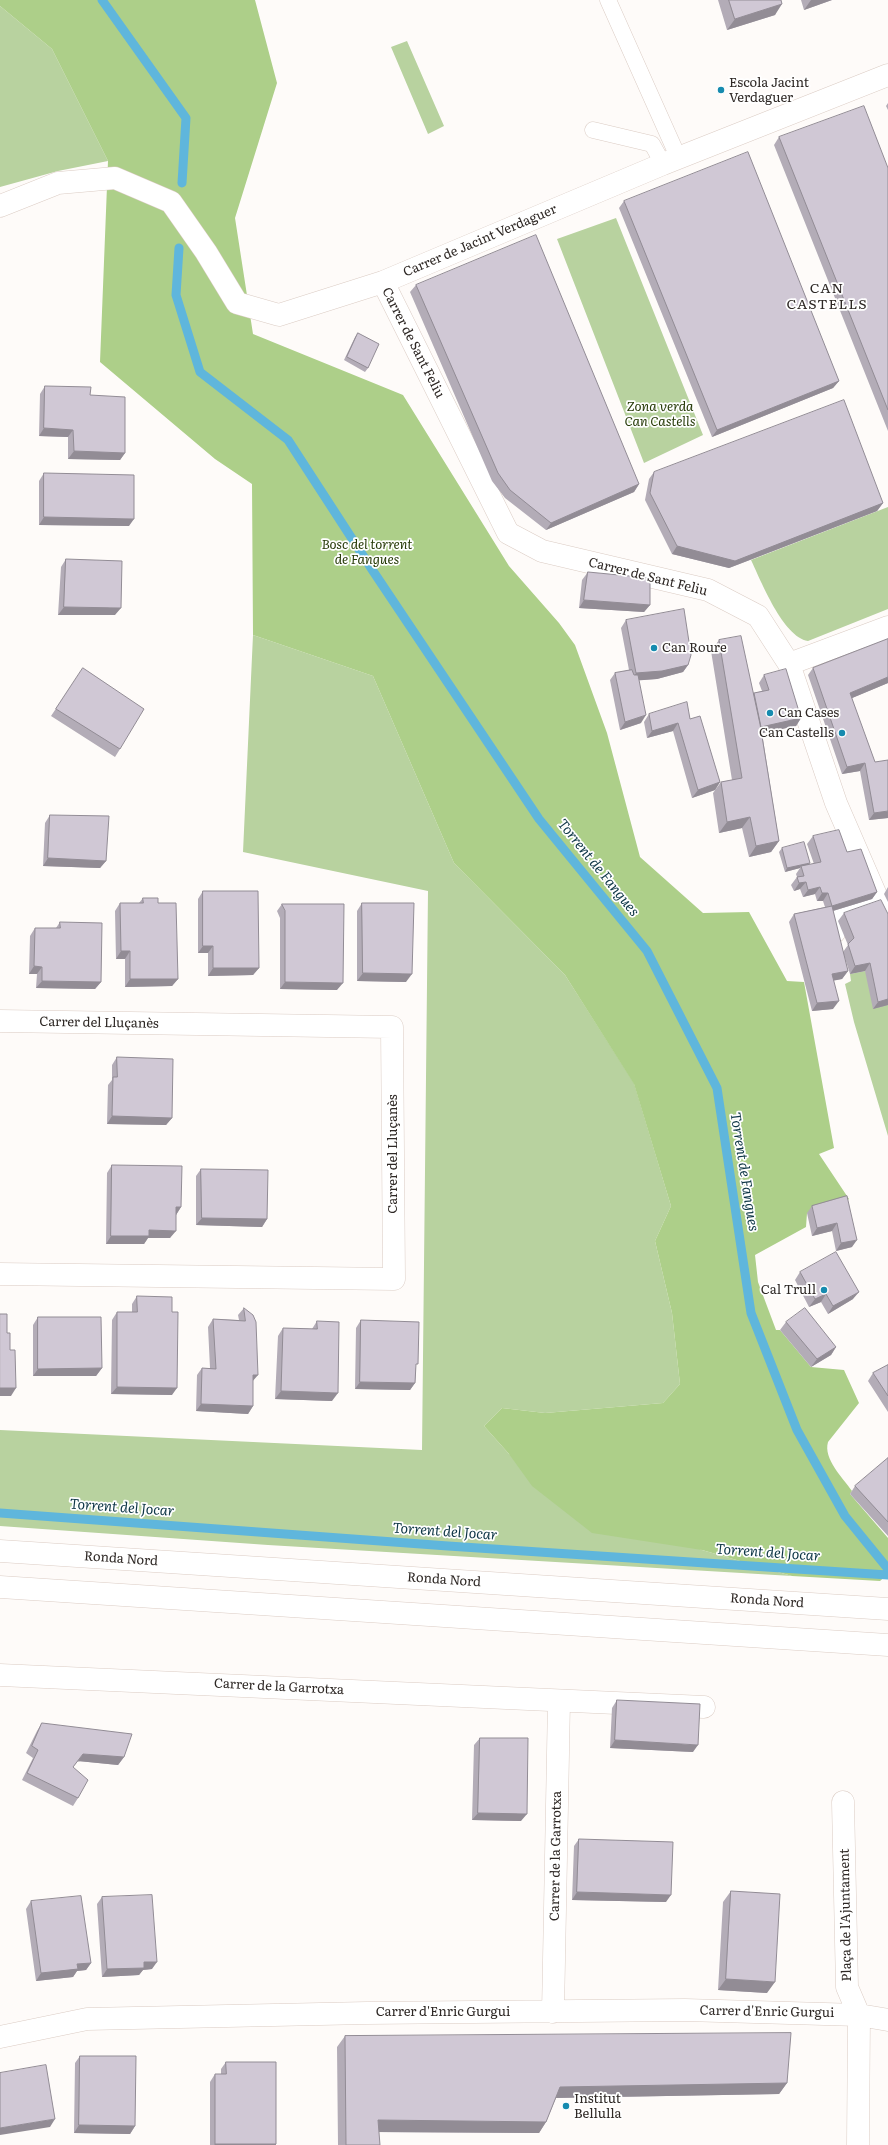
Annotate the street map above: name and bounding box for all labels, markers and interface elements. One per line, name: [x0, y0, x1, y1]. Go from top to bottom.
place label: Escola Jacint Verdaguer: [729, 75, 809, 106]
marker: Escola Jacint Verdaguer: [716, 85, 726, 95]
street label: Carrer de Jacint Verdaguer: [401, 202, 559, 280]
district label: CAN CASTELLS: [786, 281, 868, 314]
street label: Carrer de Sant Feliu: [378, 285, 448, 401]
park label: Zona verda Can Castells: [625, 399, 695, 430]
park label: Bosc del torrent de Fangues: [322, 537, 412, 568]
street label: Carrer de Sant Feliu: [587, 555, 709, 599]
place label: Can Roure: [662, 640, 727, 656]
marker: Can Roure: [649, 643, 659, 653]
place label: Can Cases: [778, 705, 839, 721]
marker: Can Cases: [765, 708, 775, 718]
place label: Can Castells: [759, 725, 834, 741]
marker: Can Castells: [837, 728, 847, 738]
water label: Torrent de Fangues: [554, 816, 642, 920]
street label: Carrer del Lluçanès: [39, 1014, 159, 1032]
street label: Carrer del Lluçanès: [385, 1094, 401, 1214]
water label: Torrent de Fangues: [726, 1111, 762, 1233]
place label: Cal Trull: [761, 1282, 816, 1298]
marker: Cal Trull: [819, 1285, 829, 1295]
water label: Torrent del Jocar: [69, 1496, 175, 1520]
water label: Torrent del Jocar: [392, 1520, 498, 1544]
water label: Torrent del Jocar: [715, 1541, 821, 1565]
street label: Ronda Nord: [83, 1549, 159, 1569]
street label: Ronda Nord: [406, 1570, 482, 1590]
street label: Ronda Nord: [729, 1591, 805, 1611]
street label: Carrer de la Garrotxa: [214, 1676, 344, 1698]
street label: Carrer de la Garrotxa: [547, 1791, 565, 1921]
street label: Plaça de l'Ajuntament: [837, 1848, 855, 1982]
street label: Carrer d'Enric Gurgui: [700, 2003, 834, 2021]
street label: Carrer d'Enric Gurgui: [376, 2004, 510, 2020]
place label: Institut Bellulla: [574, 2091, 622, 2122]
marker: Institut Bellulla: [561, 2101, 571, 2111]

